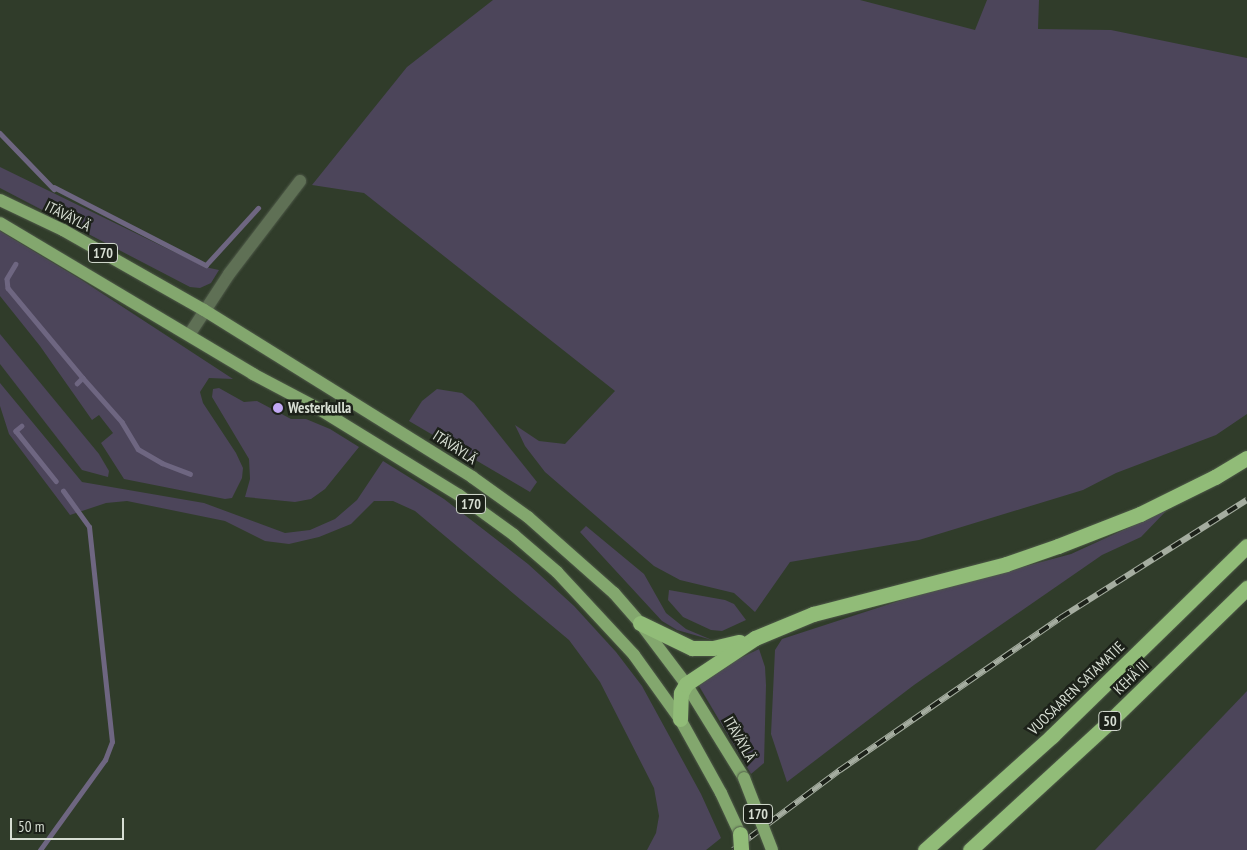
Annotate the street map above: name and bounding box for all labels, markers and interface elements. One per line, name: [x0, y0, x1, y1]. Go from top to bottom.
street label: ITÄVÄYLÄ: [42, 197, 94, 235]
road number: 170: [87, 242, 119, 264]
place label: Westerkulla: [288, 399, 351, 417]
marker: Westerkulla: [272, 402, 284, 414]
street label: ITÄVÄYLÄ: [430, 426, 480, 468]
road number: 170: [455, 492, 487, 516]
street label: VUOSAAREN SATAMATIE: [1024, 638, 1128, 738]
street label: KEHÄ III: [1109, 656, 1153, 698]
road number: 50: [1098, 709, 1122, 732]
street label: ITÄVÄYLÄ: [720, 713, 760, 765]
road number: 170: [742, 802, 774, 826]
scale bar: [12, 808, 126, 840]
text: 50 m: [18, 817, 44, 836]

